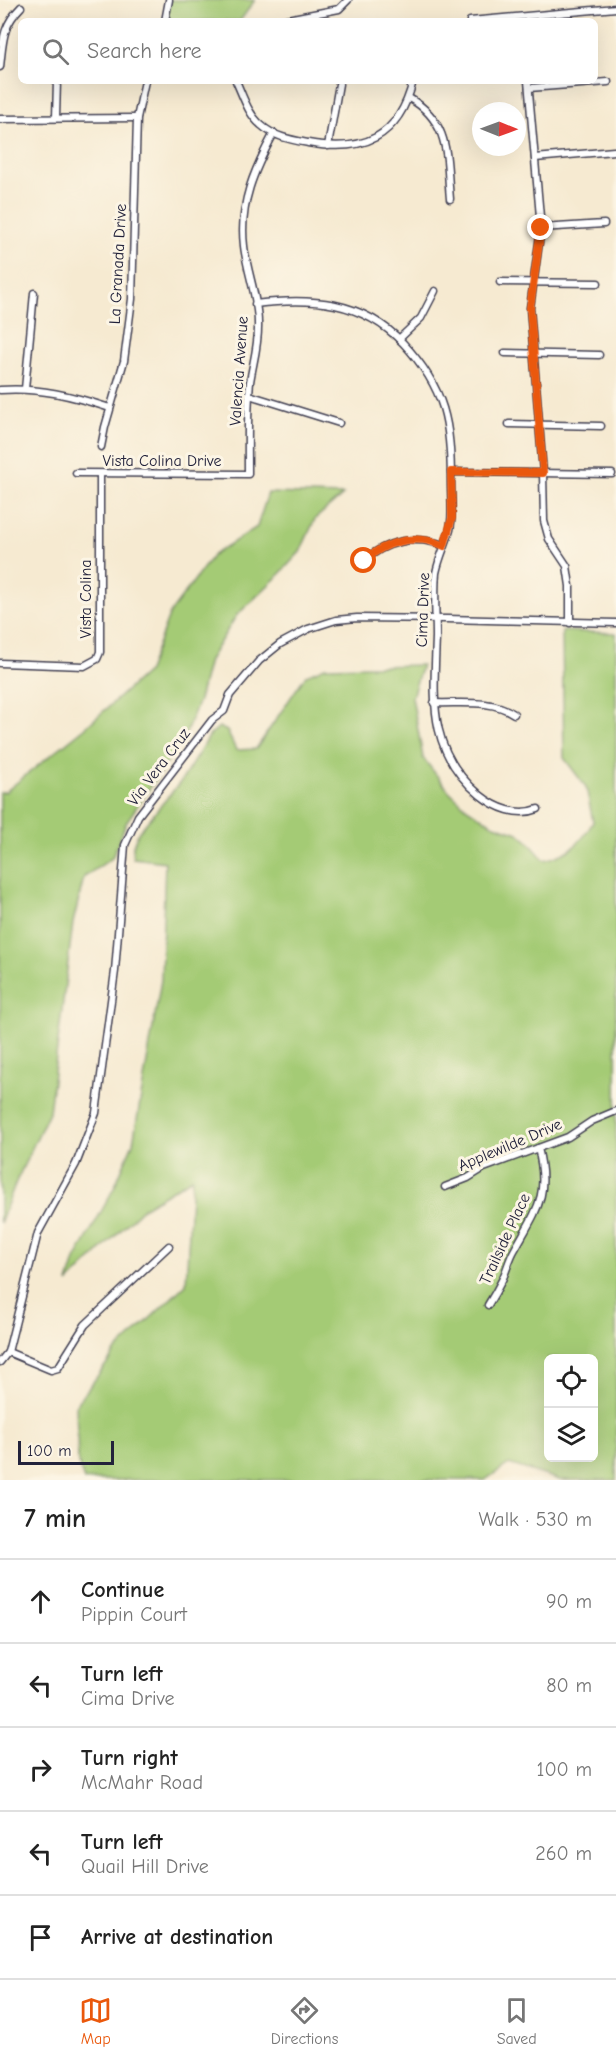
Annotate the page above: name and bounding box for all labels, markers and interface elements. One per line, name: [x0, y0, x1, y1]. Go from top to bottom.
search box: [18, 18, 598, 84]
icon: search: [39, 35, 72, 68]
text: Search here: [87, 38, 202, 64]
north arrow: [472, 102, 526, 156]
street label: La Granada Drive: [106, 203, 130, 325]
route end: [527, 214, 553, 240]
street label: Valencia Avenue: [226, 316, 252, 426]
street label: Vista Colina Drive: [103, 452, 221, 470]
route start: [350, 547, 376, 573]
street label: Vista Colina: [77, 559, 95, 639]
street label: Cima Drive: [413, 572, 433, 648]
street label: Via Vera Cruz: [124, 725, 194, 809]
street label: Applewilde Drive: [455, 1115, 565, 1175]
street label: Trailside Place: [476, 1191, 534, 1287]
map controls: [544, 1354, 598, 1462]
button: locate: [544, 1354, 598, 1408]
button: layers: [544, 1408, 598, 1462]
scale bar: [18, 1438, 114, 1466]
text: 100 m: [27, 1442, 71, 1460]
text: 7 min: [24, 1504, 86, 1534]
text: Walk · 530 m: [478, 1508, 592, 1531]
text: Continue: [81, 1577, 164, 1603]
icon: ahead: [24, 1585, 57, 1618]
text: 90 m: [546, 1590, 592, 1613]
text: Pippin Court: [81, 1603, 187, 1626]
text: Turn left: [81, 1661, 163, 1687]
icon: left: [24, 1669, 57, 1702]
text: 80 m: [546, 1674, 592, 1697]
text: Cima Drive: [81, 1687, 174, 1710]
text: Turn right: [81, 1745, 178, 1771]
icon: right: [24, 1753, 57, 1786]
text: 100 m: [537, 1758, 592, 1781]
text: McMahr Road: [81, 1771, 203, 1794]
text: Turn left: [81, 1829, 163, 1855]
icon: left: [24, 1837, 57, 1870]
text: 260 m: [535, 1842, 592, 1865]
text: Quail Hill Drive: [81, 1855, 209, 1878]
icon: arrive: [24, 1921, 57, 1954]
text: Arrive at destination: [81, 1924, 273, 1950]
tab: Map: [79, 1994, 112, 2048]
tab: Directions: [271, 1994, 338, 2048]
tab: Saved: [497, 1994, 537, 2048]

